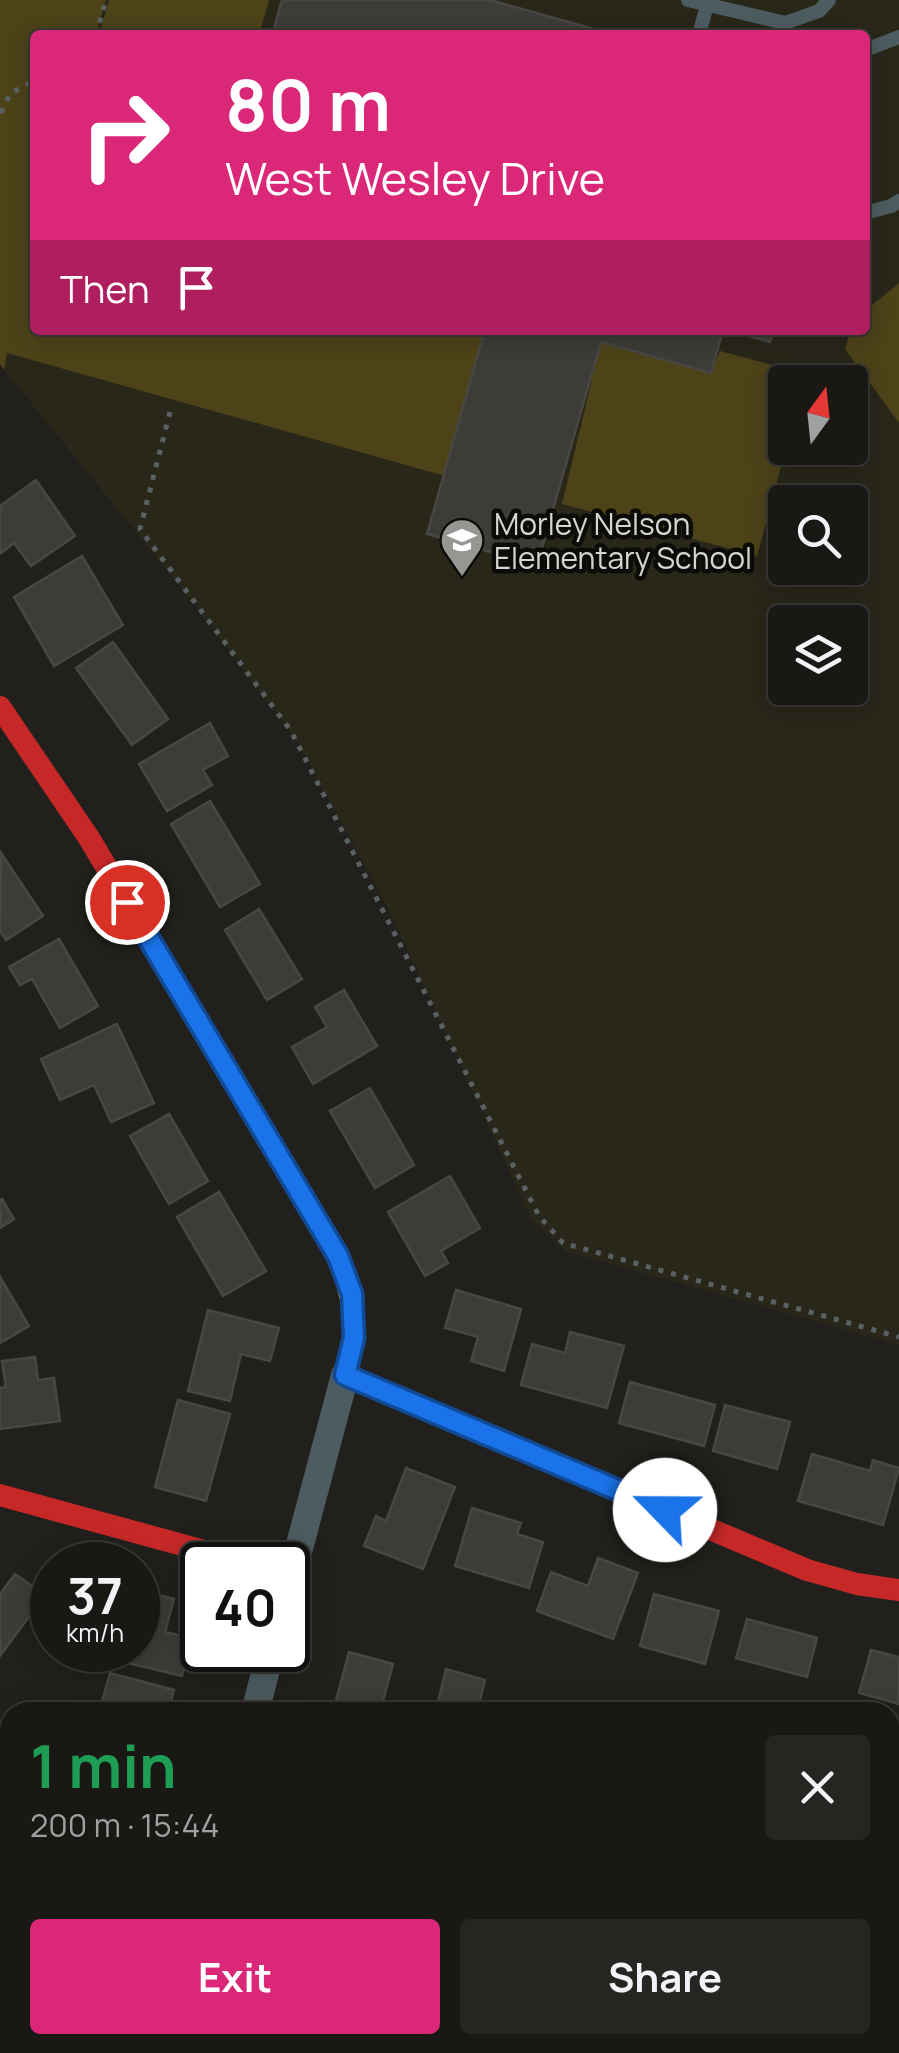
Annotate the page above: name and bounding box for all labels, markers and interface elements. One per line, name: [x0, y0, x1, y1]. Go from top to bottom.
text: 80 m: [225, 56, 391, 152]
icon: right: [60, 70, 190, 200]
text: West Wesley Drive: [225, 147, 605, 209]
icon: arrive: [169, 260, 224, 315]
text: Then: [60, 262, 149, 314]
north arrow: [768, 365, 868, 465]
map controls: [768, 365, 868, 705]
button: search: [768, 485, 868, 585]
place label: Morley Nelson Elementary School: [494, 503, 752, 578]
school or university icon: Morley Nelson Elementary School: [439, 517, 485, 578]
button: layers: [768, 605, 868, 705]
pin: [85, 860, 170, 945]
icon: arrive: [100, 875, 155, 930]
position arrow: [613, 1458, 717, 1562]
speed limit sign: 40: [180, 1542, 310, 1672]
text: 37: [67, 1561, 123, 1629]
text: km/h: [66, 1615, 124, 1650]
text: 1 min: [30, 1724, 177, 1806]
button: close: [765, 1735, 870, 1840]
text: 200 m · 15:44: [30, 1803, 219, 1847]
button: Exit: [30, 1919, 440, 2034]
button: Share: [460, 1919, 870, 2034]

